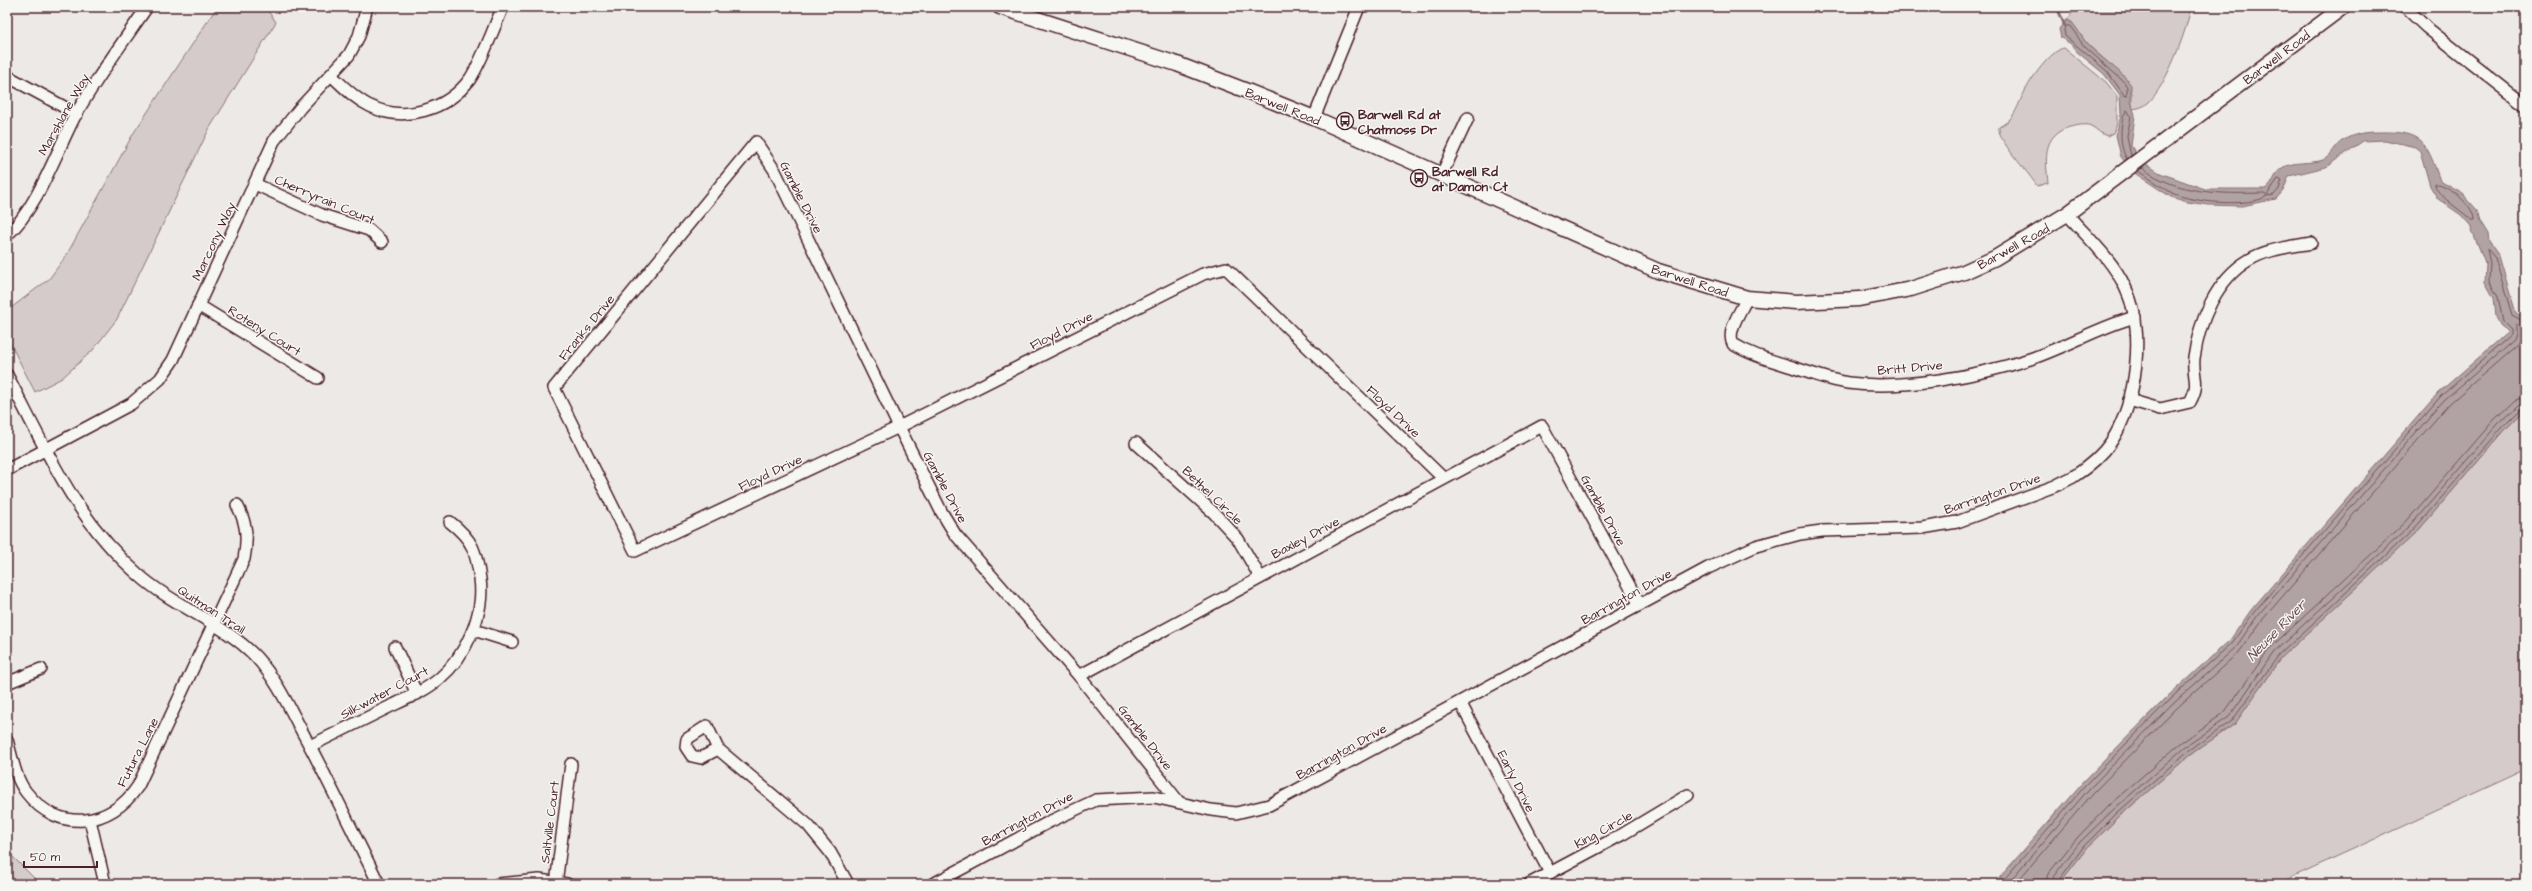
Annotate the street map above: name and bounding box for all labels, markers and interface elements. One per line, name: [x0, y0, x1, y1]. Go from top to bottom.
street label: Barwell Road: [2239, 26, 2314, 89]
street label: Marshlane Way: [34, 70, 95, 159]
street label: Barwell Road: [1242, 84, 1323, 130]
place label: Barwell Rd at Chatmoss Dr: [1358, 106, 1442, 139]
bus stop icon: Barwell Rd at Chatmoss Dr: [1335, 111, 1355, 131]
street label: Gamble Drive: [775, 158, 827, 237]
place label: Barwell Rd at Damon Ct: [1431, 163, 1508, 196]
bus stop icon: Barwell Rd at Damon Ct: [1409, 168, 1429, 188]
street label: Cherryrain Court: [271, 171, 378, 230]
street label: Marcony Way: [188, 199, 241, 284]
street label: Barwell Road: [1974, 220, 2053, 274]
street label: Barwell Road: [1649, 260, 1731, 302]
street label: Franks Drive: [554, 291, 619, 365]
street label: Roteny Court: [224, 301, 305, 362]
street label: Floyd Drive: [1027, 307, 1097, 355]
street label: Britt Drive: [1877, 356, 1943, 380]
street label: Floyd Drive: [1362, 381, 1424, 443]
street label: Gamble Drive: [919, 449, 972, 526]
street label: Floyd Drive: [735, 450, 806, 496]
street label: Bethel Circle: [1178, 462, 1247, 529]
street label: Barrington Drive: [1942, 469, 2043, 520]
street label: Gamble Drive: [1576, 472, 1630, 549]
street label: Baxley Drive: [1268, 512, 1343, 564]
street label: Barrington Drive: [1578, 565, 1676, 630]
street label: Quitman Trail: [174, 581, 249, 638]
water label: Neuse River: [2242, 595, 2312, 666]
street label: Silkwater Court: [337, 662, 432, 724]
street label: Gamble Drive: [1114, 701, 1177, 774]
street label: Futura Lane: [113, 715, 163, 790]
street label: Barrington Drive: [1293, 720, 1391, 785]
street label: Early Drive: [1492, 747, 1539, 816]
street label: Saltville Court: [536, 779, 564, 864]
street label: Barrington Drive: [979, 787, 1077, 851]
street label: King Circle: [1571, 807, 1636, 854]
scale bar: [24, 843, 97, 869]
text: 50 m: [30, 849, 61, 866]

